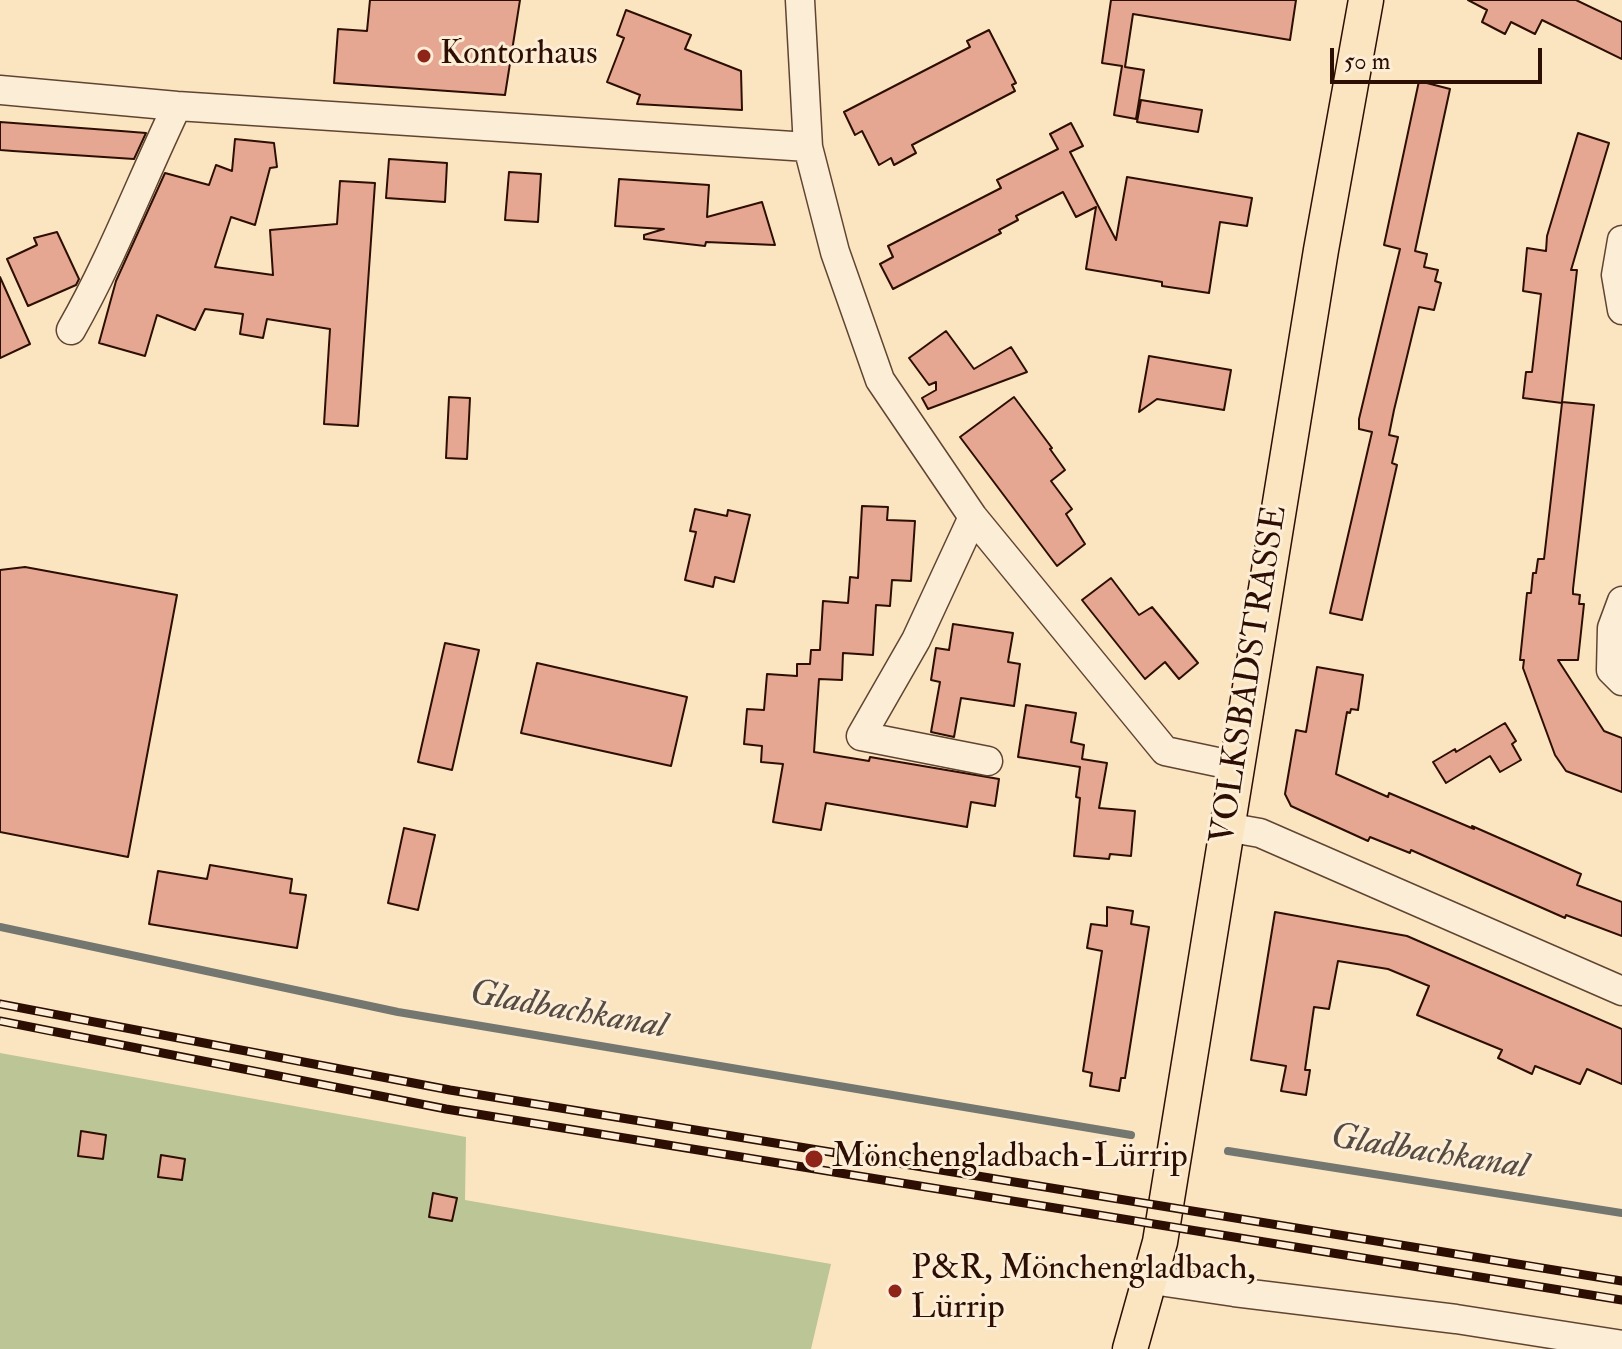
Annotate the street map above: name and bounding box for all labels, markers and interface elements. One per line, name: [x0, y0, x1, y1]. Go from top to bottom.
scale bar: [1334, 32, 1546, 82]
place label: Kontorhaus: [440, 36, 598, 76]
text: 50 m: [1344, 46, 1390, 77]
marker: Kontorhaus: [415, 47, 433, 65]
street label: VOLKSBADSTRASSE: [1204, 503, 1298, 847]
water label: Gladbachkanal: [466, 973, 670, 1051]
water label: Gladbachkanal: [1327, 1117, 1531, 1191]
place label: Mönchengladbach-Lürrip: [832, 1139, 1188, 1179]
marker: Mönchengladbach-Lürrip: [803, 1148, 825, 1170]
place label: P&R, Mönchengladbach, Lürrip: [911, 1251, 1255, 1330]
marker: P&R, Mönchengladbach, Lürrip: [886, 1282, 904, 1300]

